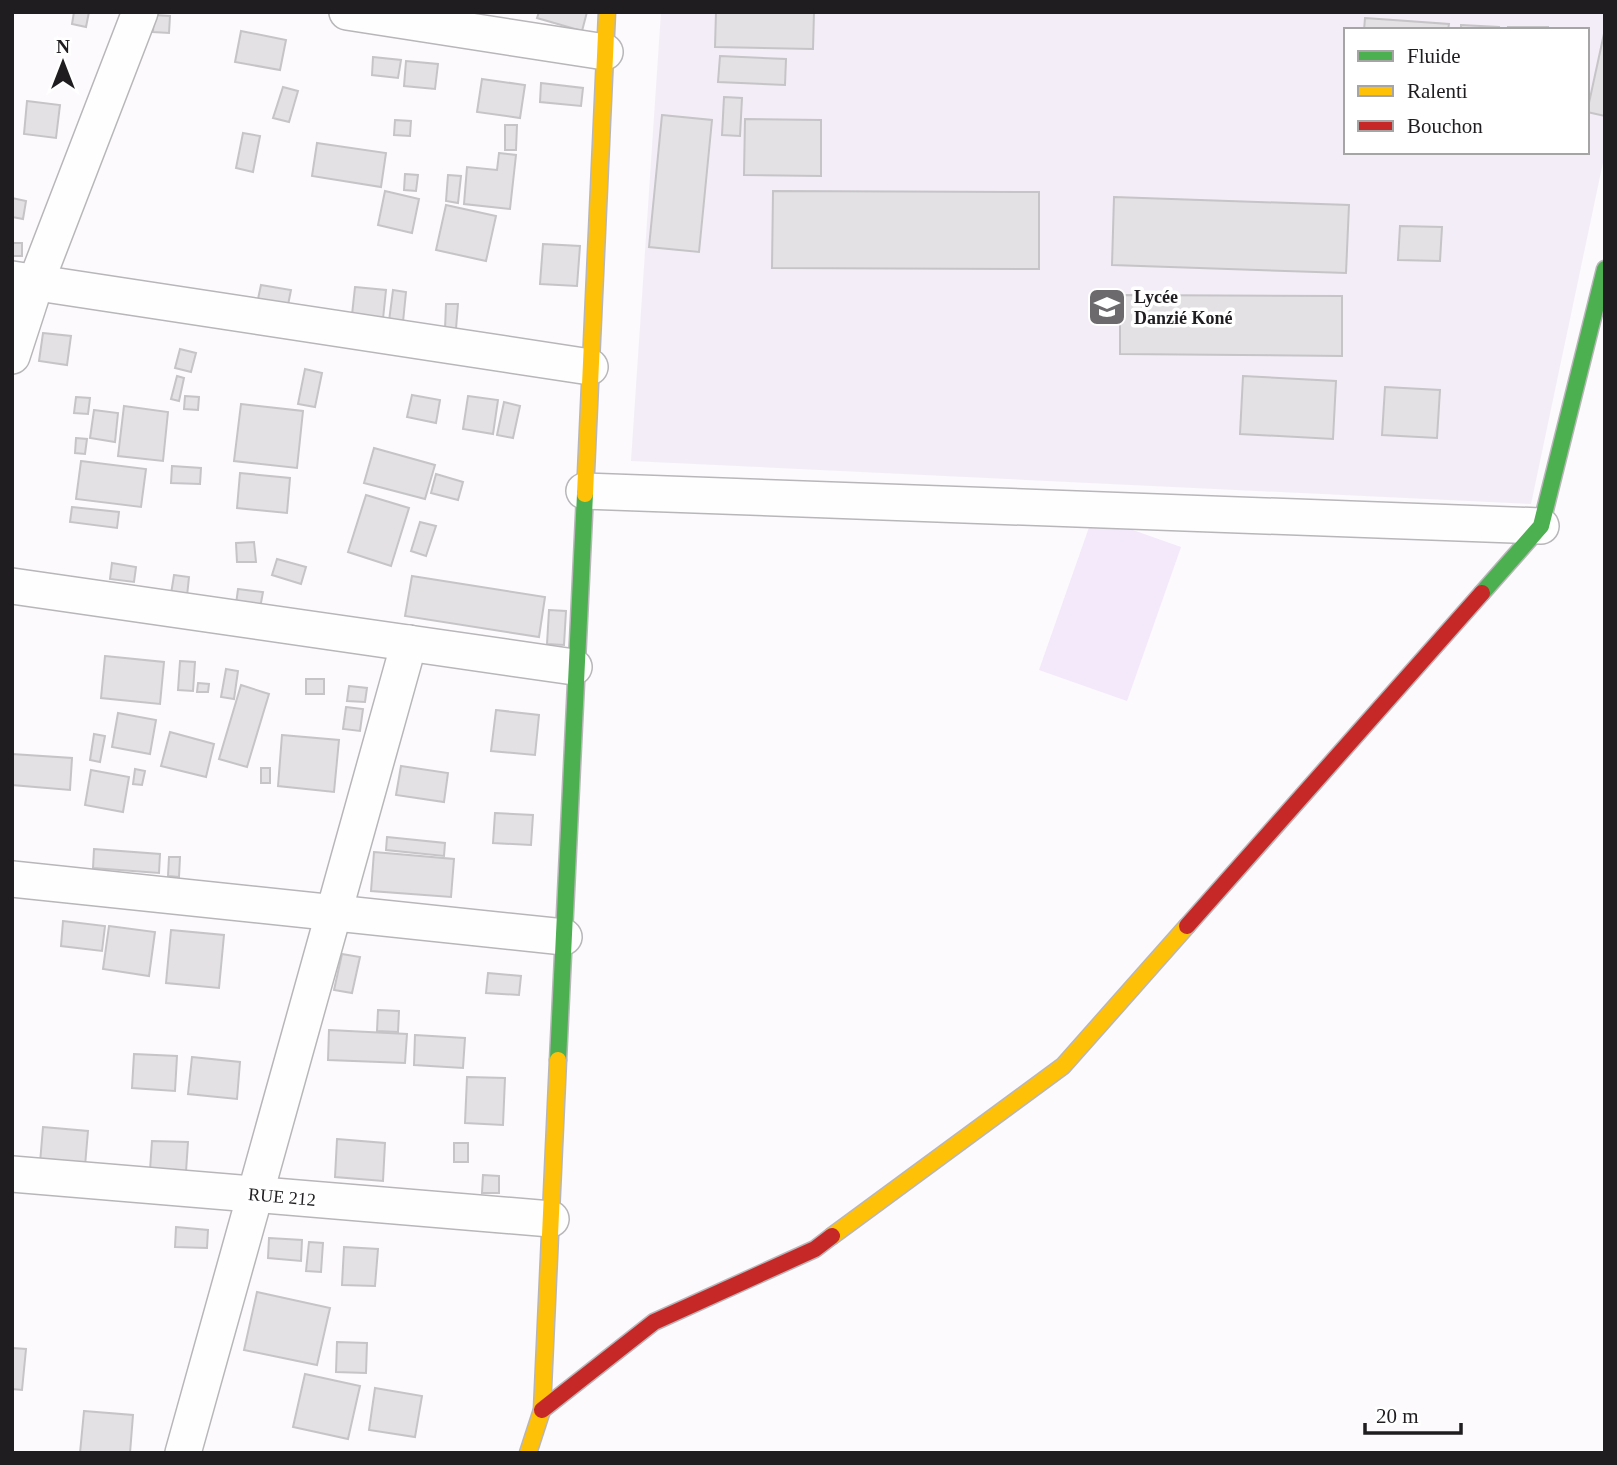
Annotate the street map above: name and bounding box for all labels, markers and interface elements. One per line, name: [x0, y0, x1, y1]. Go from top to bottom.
north arrow: [28, 28, 98, 98]
legend: [1344, 28, 1589, 154]
text: N: [56, 36, 70, 57]
text: Fluide: [1407, 44, 1461, 68]
text: Ralenti: [1407, 79, 1468, 103]
text: Bouchon: [1407, 114, 1483, 138]
school or university icon: Lycée Danzié Koné: [1086, 286, 1128, 328]
place label: Lycée Danzié Koné: [1134, 287, 1233, 328]
street label: RUE 212: [248, 1184, 316, 1210]
scale bar: [1365, 1392, 1461, 1436]
text: 20 m: [1376, 1404, 1419, 1428]

